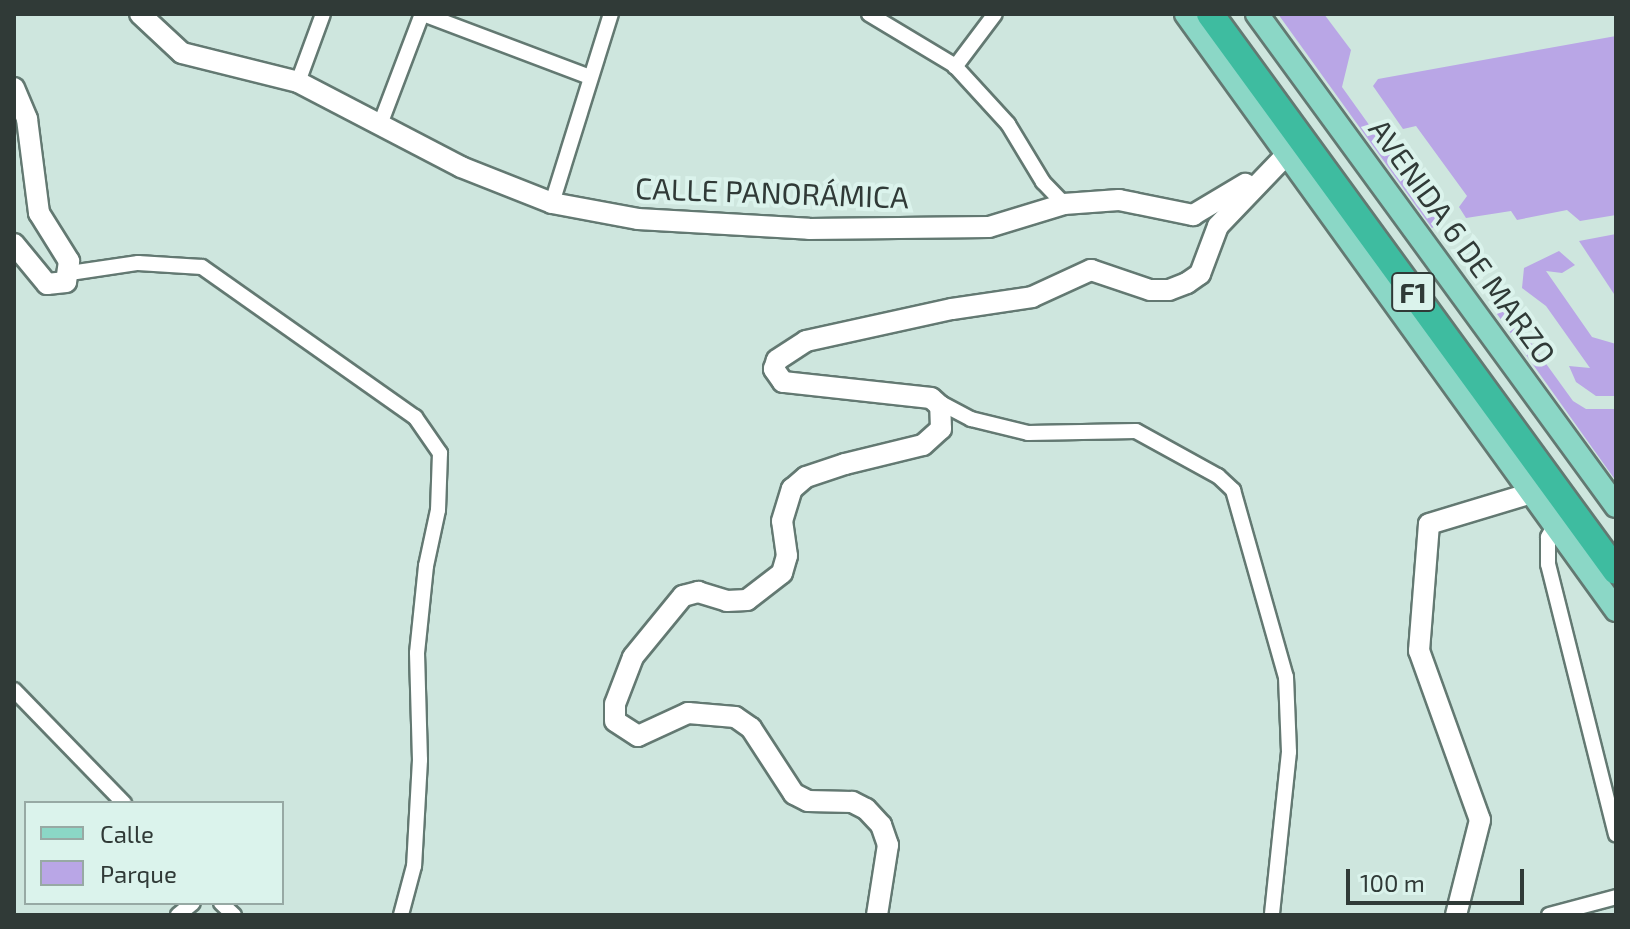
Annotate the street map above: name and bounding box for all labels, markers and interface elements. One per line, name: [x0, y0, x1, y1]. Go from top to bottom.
street label: AVENIDA 6 DE MARZO: [1362, 111, 1564, 371]
street label: CALLE PANORÁMICA: [635, 169, 909, 215]
road number: F1: [1391, 268, 1435, 316]
legend: [24, 801, 284, 905]
text: Calle: [100, 819, 154, 848]
scale bar: [1350, 853, 1528, 903]
text: Parque: [100, 859, 177, 888]
text: 100 m: [1360, 868, 1425, 897]

